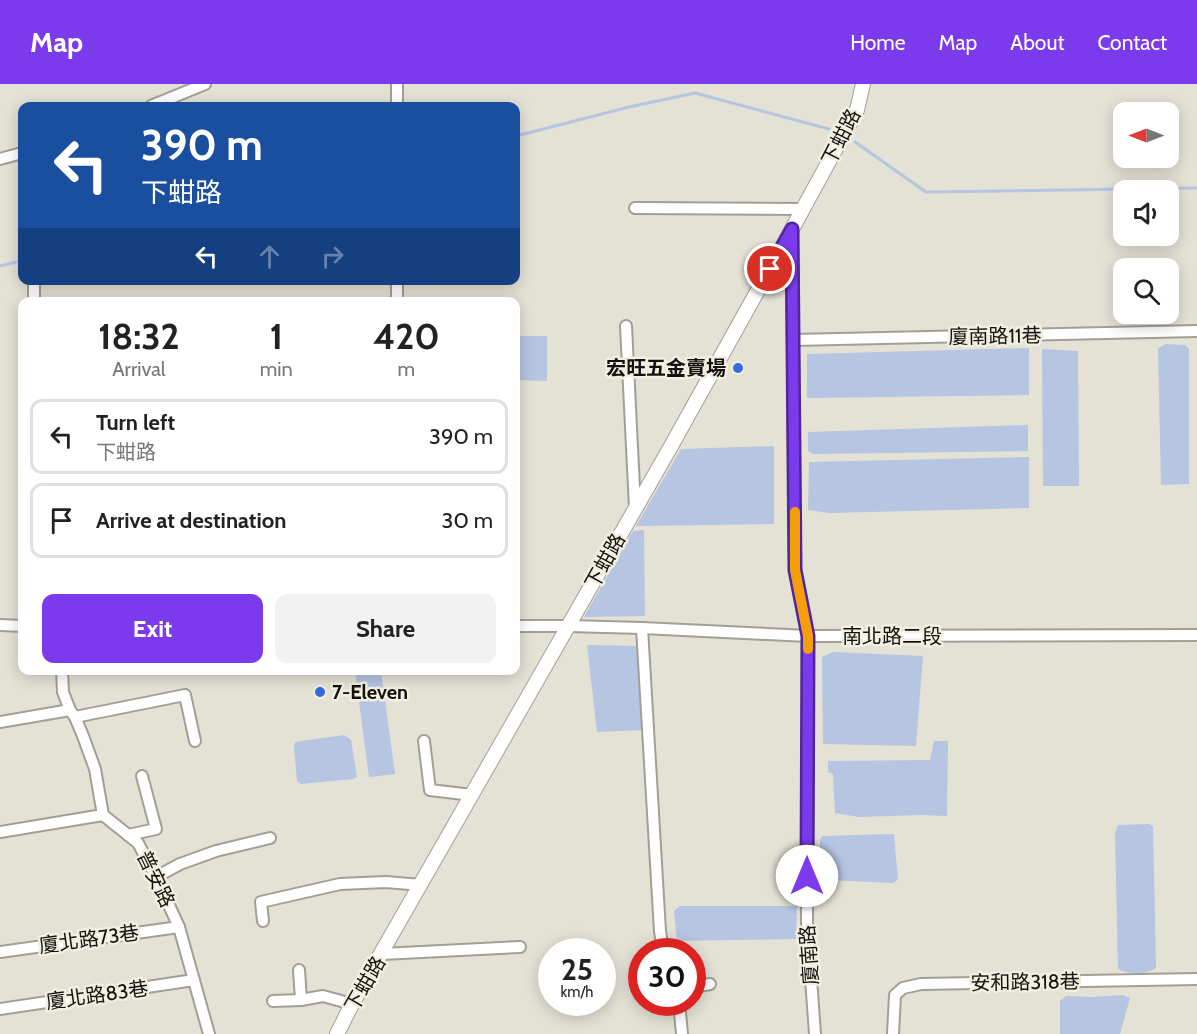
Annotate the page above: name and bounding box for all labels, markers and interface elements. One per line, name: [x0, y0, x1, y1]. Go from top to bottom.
text: Map: [30, 25, 83, 59]
text: Home: [850, 30, 906, 55]
text: Map: [939, 30, 977, 55]
text: About: [1010, 30, 1064, 55]
text: Contact: [1097, 30, 1167, 55]
north arrow: [1113, 102, 1179, 168]
map controls: [1113, 102, 1179, 324]
street label: 下蚶路: [817, 105, 865, 169]
text: 390 m: [141, 119, 263, 171]
icon: left: [42, 126, 120, 204]
text: 下蚶路: [141, 176, 222, 209]
button: sound: [1113, 180, 1179, 246]
icon: left: [190, 240, 223, 273]
icon: ahead: [253, 240, 286, 273]
icon: right: [316, 240, 349, 273]
pin: [744, 243, 795, 294]
icon: arrive: [753, 252, 786, 285]
button: search: [1113, 258, 1179, 324]
text: 18:32: [98, 314, 180, 358]
text: 1: [270, 314, 283, 358]
text: 420: [373, 314, 440, 358]
street label: 廈南路11巷: [948, 323, 1042, 349]
place label: 宏旺五金賣場: [606, 356, 726, 380]
text: Arrival: [112, 357, 166, 381]
text: min: [260, 357, 293, 381]
text: m: [398, 357, 415, 381]
marker: 宏旺五金賣場: [731, 361, 745, 375]
text: Turn left: [96, 409, 175, 436]
icon: left: [45, 420, 78, 453]
text: 390 m: [429, 423, 493, 450]
text: 下蚶路: [96, 440, 156, 464]
icon: arrive: [45, 504, 78, 537]
text: Arrive at destination: [96, 507, 286, 534]
text: 30 m: [441, 507, 493, 534]
street label: 下蚶路: [580, 529, 630, 593]
button: Exit: [42, 594, 263, 663]
button: Share: [275, 594, 496, 663]
street label: 南北路二段: [842, 624, 942, 648]
place label: 7-Eleven: [332, 680, 408, 704]
marker: 7-Eleven: [313, 685, 327, 699]
position arrow: [775, 844, 839, 908]
street label: 普安路: [132, 847, 180, 911]
street label: 廈北路73巷: [37, 920, 141, 958]
street label: 廈南路: [795, 924, 823, 986]
speed limit sign: 30: [628, 938, 706, 1016]
text: 25: [561, 951, 593, 988]
street label: 下蚶路: [340, 952, 390, 1016]
street label: 安和路318巷: [970, 969, 1080, 995]
street label: 廈北路83巷: [44, 976, 150, 1014]
text: km/h: [561, 983, 593, 1001]

